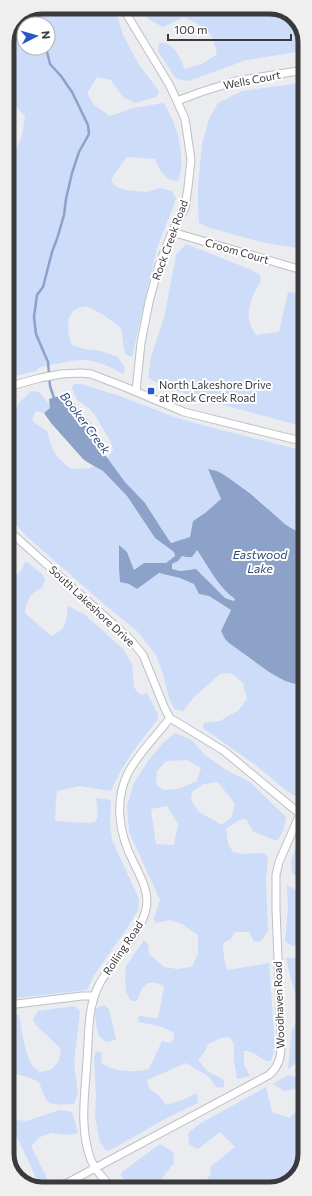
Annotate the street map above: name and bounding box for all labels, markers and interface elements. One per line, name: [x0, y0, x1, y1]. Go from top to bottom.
north arrow: [16, 16, 56, 56]
scale bar: [168, 16, 291, 42]
text: 100 m: [174, 22, 208, 36]
text: N: [40, 30, 53, 40]
street label: Wells Court: [222, 67, 282, 91]
street label: Rock Creek Road: [149, 198, 190, 282]
street label: Croom Court: [204, 235, 271, 266]
place label: North Lakeshore Drive at Rock Creek Road: [159, 378, 272, 404]
marker: North Lakeshore Drive at Rock Creek Road: [146, 386, 156, 396]
water label: Booker Creek: [58, 389, 114, 456]
water label: Eastwood Lake: [233, 547, 288, 575]
street label: South Lakeshore Drive: [47, 563, 138, 649]
street label: Rolling Road: [100, 918, 145, 977]
street label: Woodhaven Road: [270, 961, 287, 1049]

